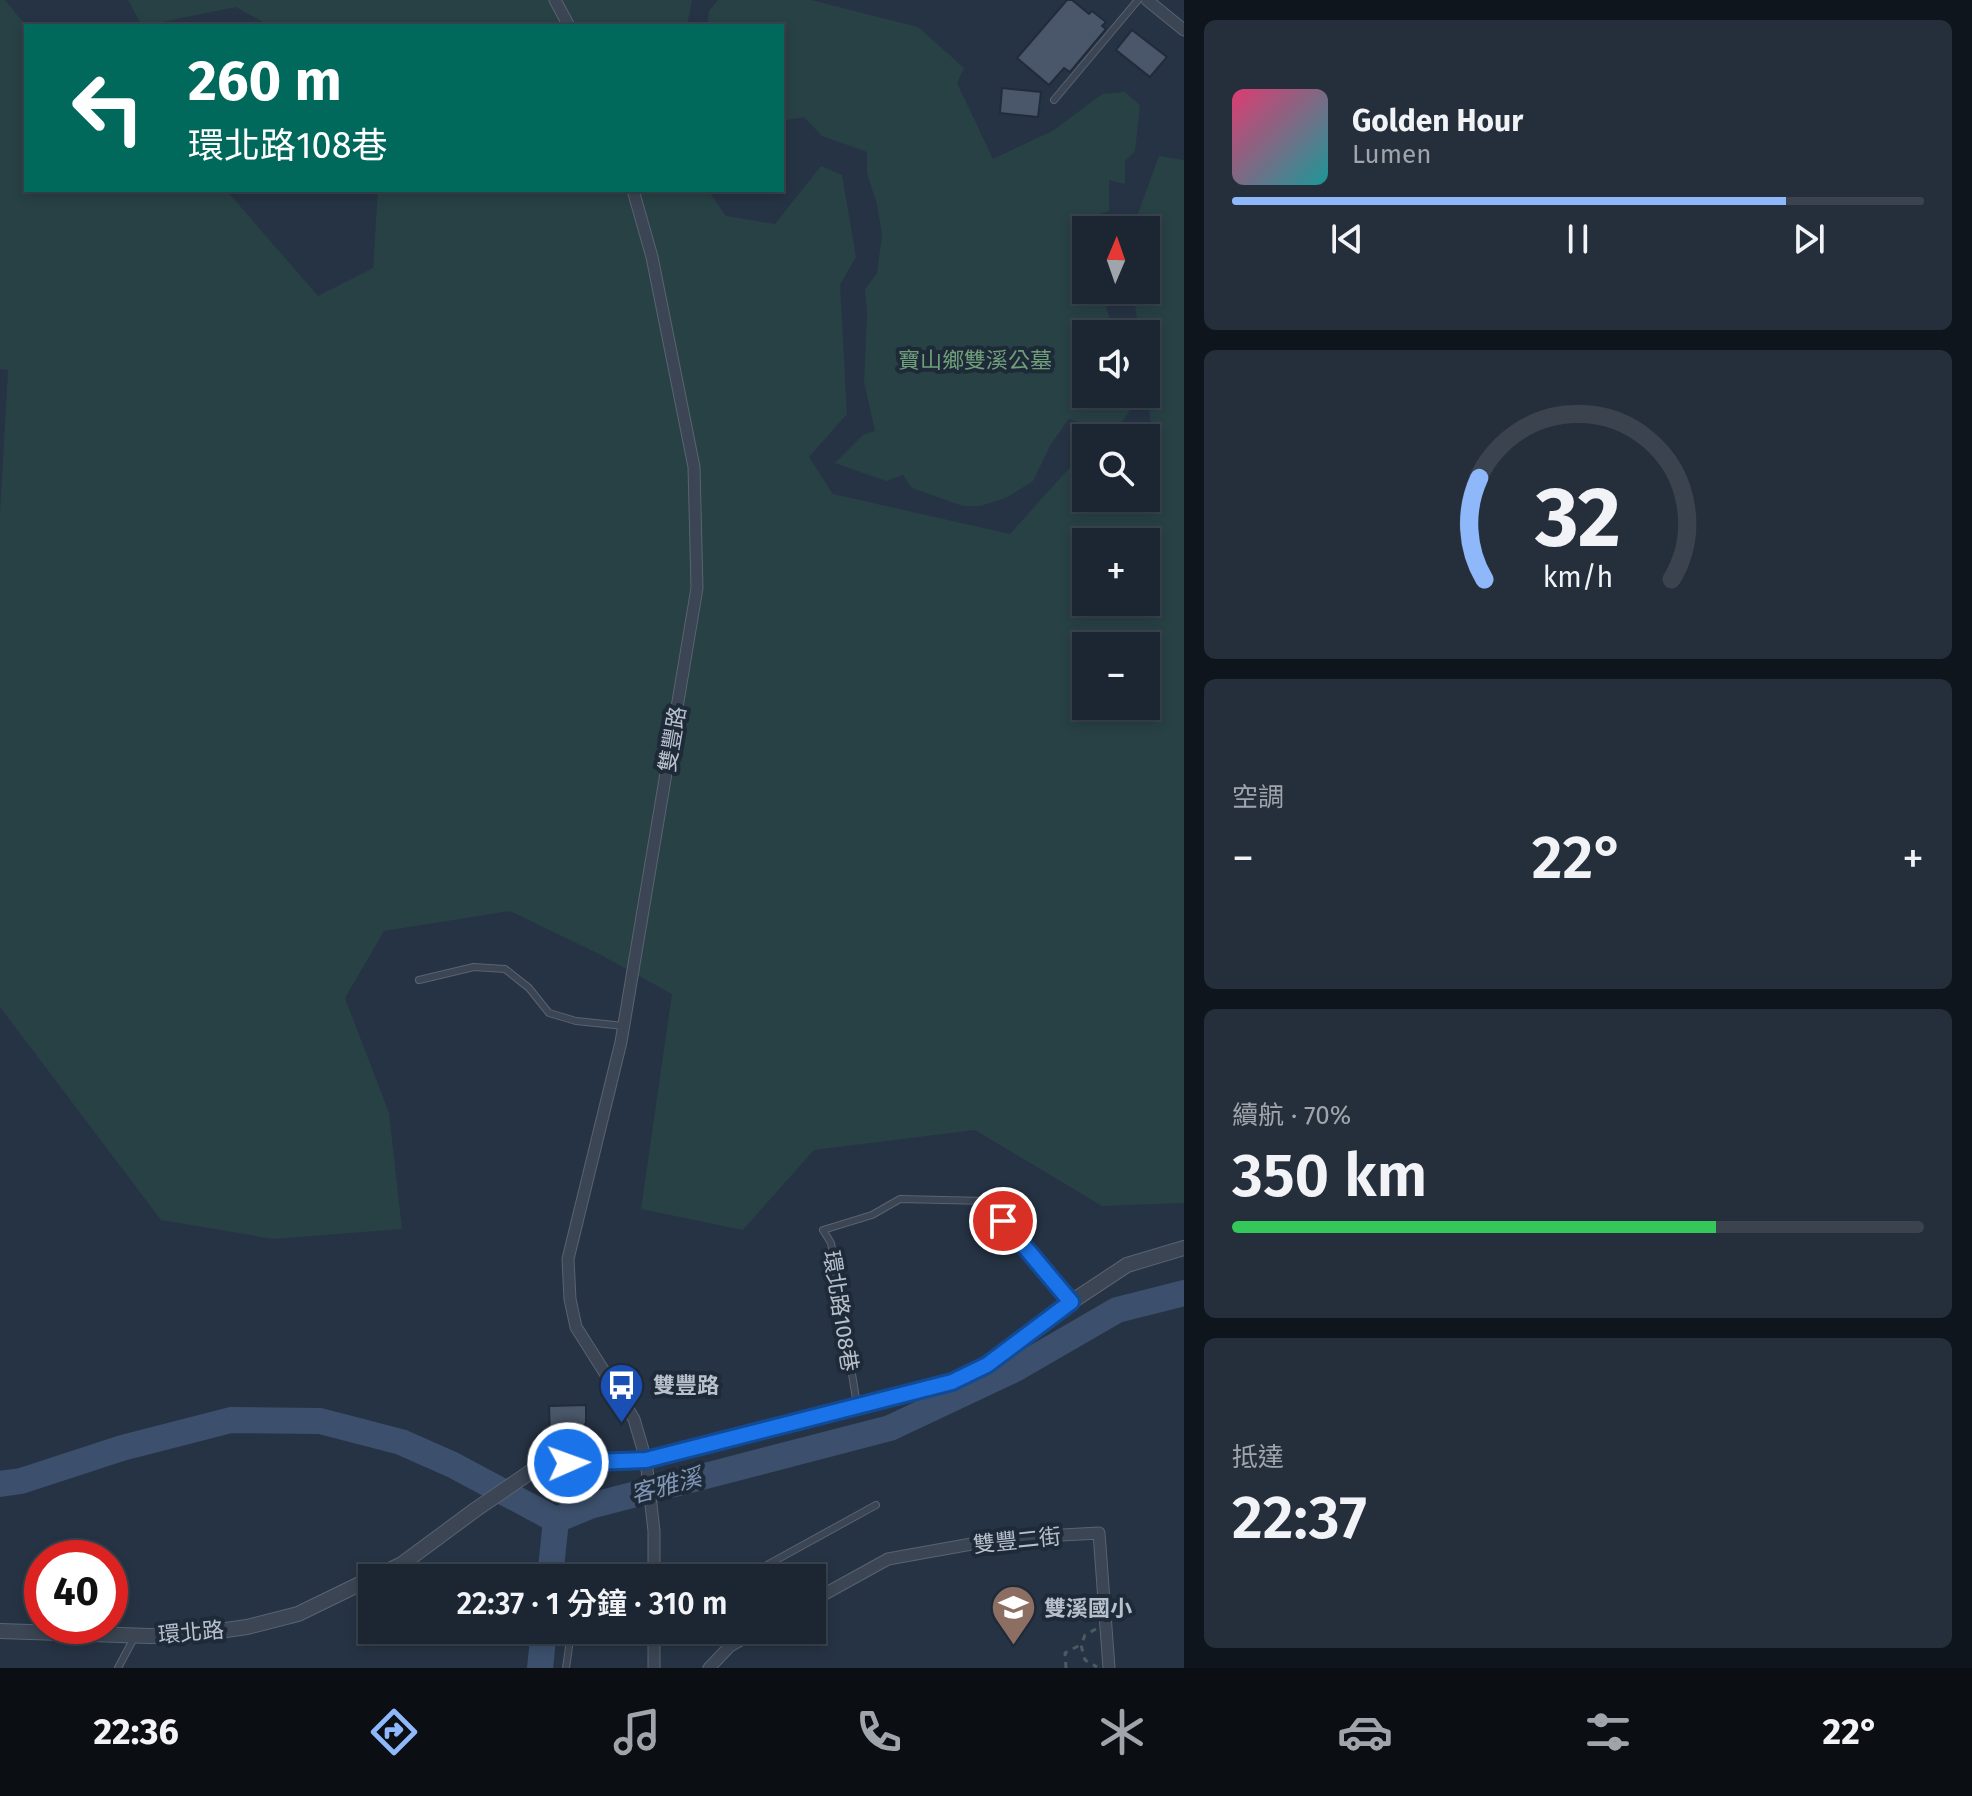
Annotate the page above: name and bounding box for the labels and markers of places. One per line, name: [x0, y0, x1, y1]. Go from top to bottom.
pin: [969, 1187, 1037, 1255]
bus stop icon: 雙豐路: [598, 1361, 646, 1424]
place label: 雙豐路: [653, 1372, 719, 1399]
school or university icon: 雙溪國小: [989, 1584, 1037, 1647]
place label: 雙溪國小: [1044, 1595, 1132, 1622]

